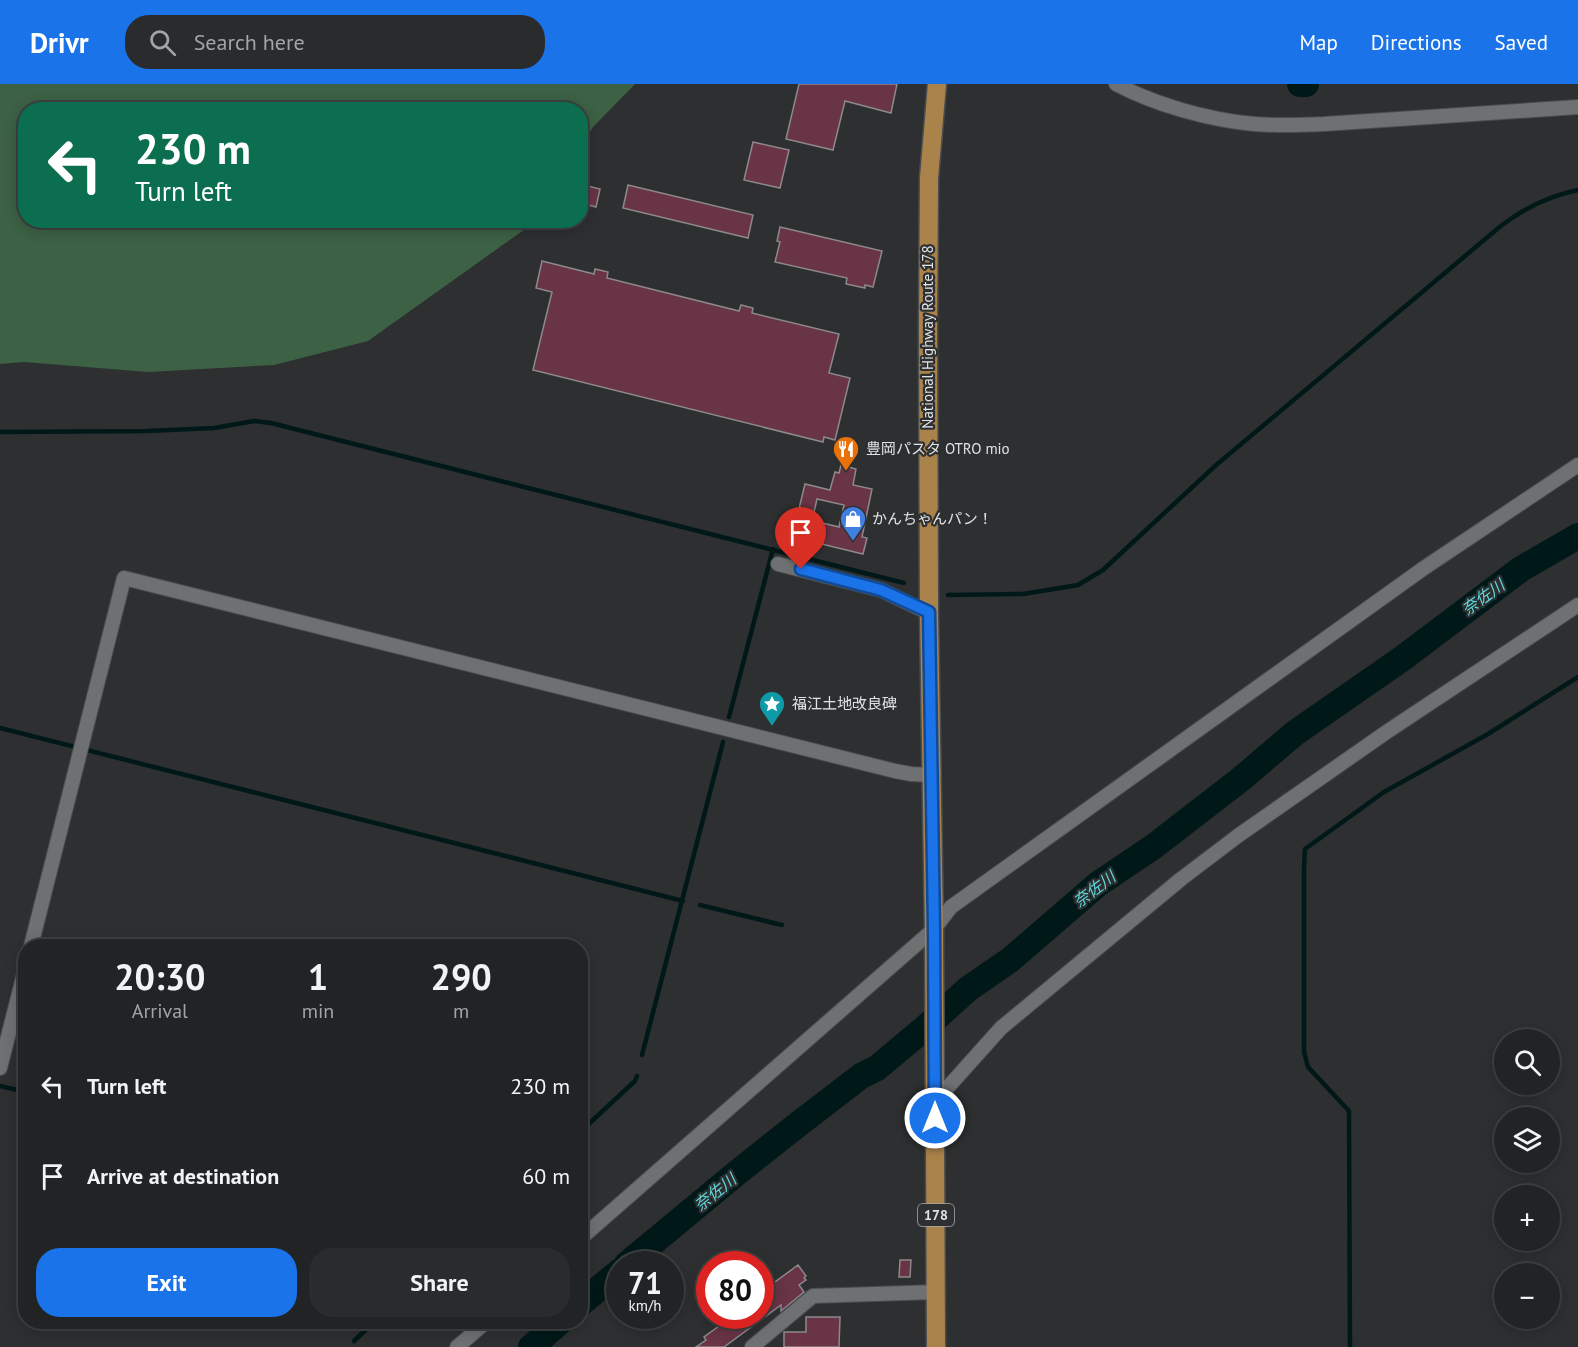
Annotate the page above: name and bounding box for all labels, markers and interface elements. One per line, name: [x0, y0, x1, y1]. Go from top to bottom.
search box: [125, 15, 545, 69]
text: Drivr: [30, 24, 89, 61]
icon: search: [146, 26, 179, 59]
text: Search here: [194, 28, 305, 56]
text: Map: [1299, 29, 1338, 56]
text: Directions: [1371, 29, 1462, 56]
text: Saved: [1495, 29, 1548, 56]
text: 230 m: [135, 121, 251, 176]
icon: left: [36, 126, 114, 204]
text: Turn left: [135, 174, 232, 208]
street label: National Highway Route 178: [918, 245, 937, 429]
restaurant icon: 豊岡パスタ OTRO mio: [831, 434, 861, 472]
place label: 豊岡パスタ OTRO mio: [866, 439, 1010, 458]
shop icon: かんちゃんパン！: [838, 504, 868, 542]
pin: [775, 507, 826, 569]
place label: かんちゃんパン！: [872, 509, 993, 528]
icon: arrive: [784, 516, 817, 549]
water label: 奈佐川: [1458, 574, 1510, 619]
place icon: 福江土地改良碑: [757, 689, 787, 727]
place label: 福江土地改良碑: [792, 694, 897, 713]
water label: 奈佐川: [1069, 865, 1121, 911]
text: 20:30: [114, 953, 206, 1000]
text: 1: [308, 953, 328, 1000]
text: 290: [431, 953, 492, 1000]
text: Arrival: [132, 998, 188, 1024]
text: min: [302, 998, 334, 1024]
text: m: [453, 998, 469, 1024]
map controls: [1494, 1029, 1560, 1329]
button: search: [1494, 1029, 1560, 1095]
icon: left: [36, 1070, 69, 1103]
text: Turn left: [87, 1072, 167, 1100]
text: 230 m: [510, 1072, 570, 1100]
position arrow: [903, 1086, 967, 1150]
button: layers: [1494, 1107, 1560, 1173]
icon: arrive: [36, 1160, 69, 1193]
text: Arrive at destination: [87, 1162, 279, 1190]
text: 60 m: [522, 1162, 570, 1190]
water label: 奈佐川: [690, 1168, 741, 1215]
button: +: [1494, 1185, 1560, 1251]
road number: 178: [918, 1204, 954, 1226]
button: Exit: [36, 1248, 297, 1317]
button: Share: [309, 1248, 570, 1317]
speed limit sign: 80: [696, 1251, 774, 1329]
text: 71: [628, 1263, 662, 1302]
button: −: [1494, 1263, 1560, 1329]
text: km/h: [629, 1296, 661, 1315]

